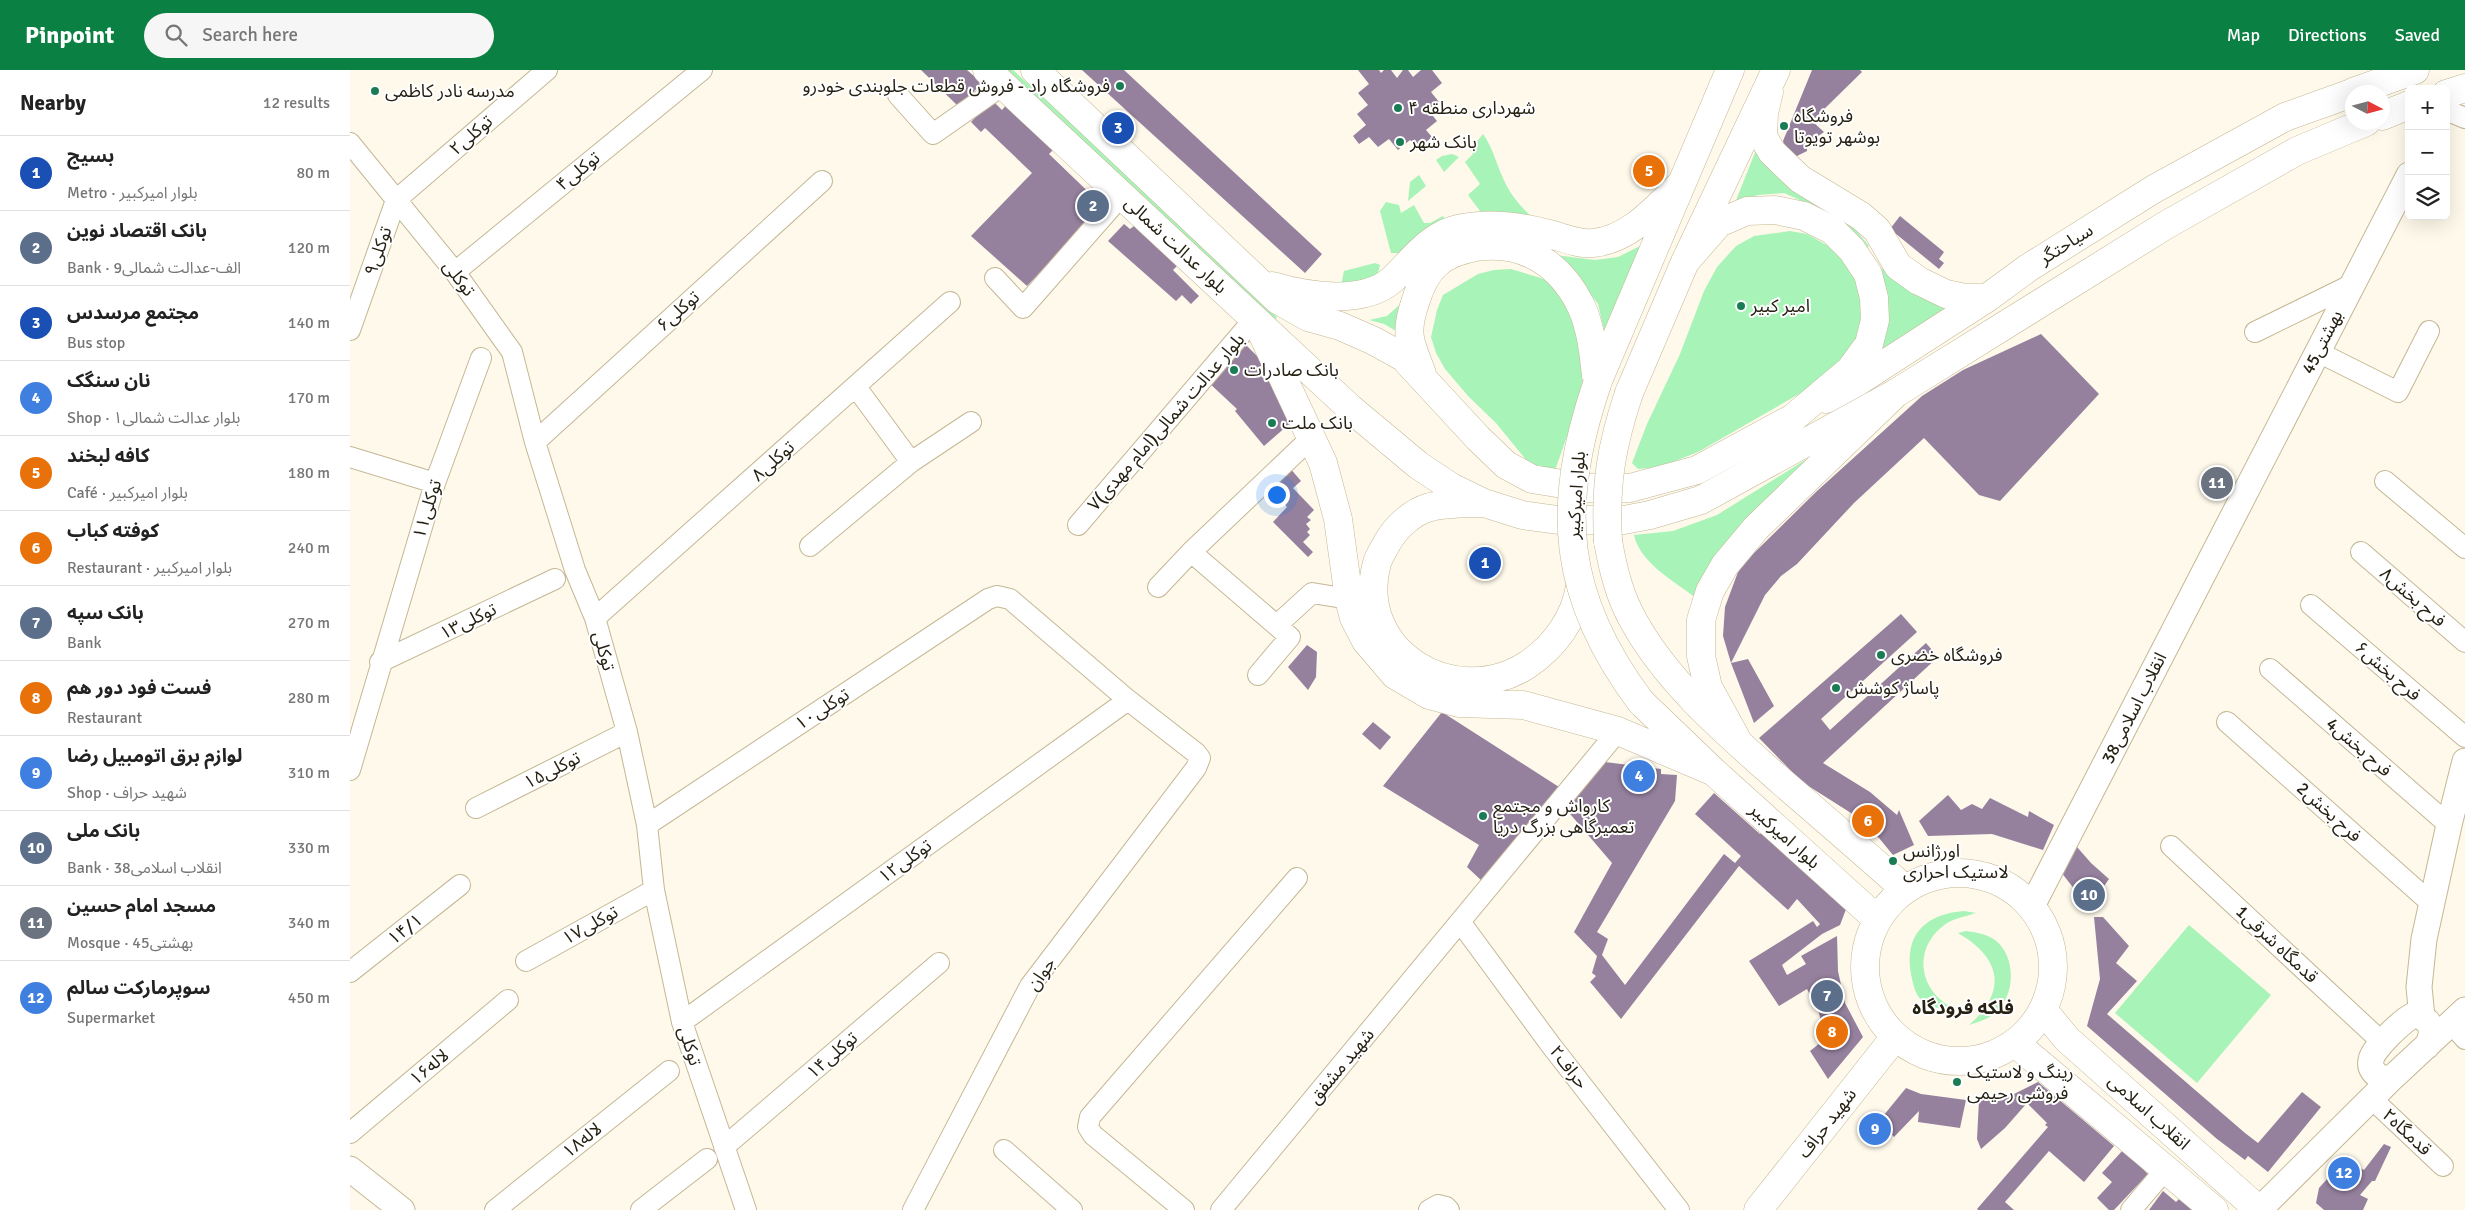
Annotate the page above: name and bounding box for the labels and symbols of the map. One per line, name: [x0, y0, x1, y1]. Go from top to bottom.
place label: فروشگاه راد - فروش قطعات جلوبندی خودرو: [803, 75, 1110, 97]
place label: مدرسه نادر کاظمی: [385, 80, 515, 102]
marker: فروشگاه راد - فروش قطعات جلوبندی خودرو: [1114, 80, 1126, 92]
marker: مدرسه نادر کاظمی: [369, 85, 381, 97]
north arrow: [2345, 85, 2390, 130]
place label: شهرداری منطقه ۴: [1408, 97, 1535, 119]
marker: شهرداری منطقه ۴: [1392, 102, 1404, 114]
place label: فروشگاه بوشهر تویوتا: [1794, 105, 1880, 148]
pin: 3: [1102, 109, 1134, 147]
street label: توکلی۲: [445, 110, 497, 160]
marker: فروشگاه بوشهر تویوتا: [1778, 120, 1790, 132]
place label: بانک شهر: [1409, 131, 1477, 153]
marker: بانک شهر: [1394, 136, 1406, 148]
street label: توکلی۴: [552, 147, 604, 195]
pin: 5: [1633, 152, 1665, 190]
pin: 2: [1077, 187, 1109, 225]
street label: بلوار عدالت شمالی: [1120, 192, 1232, 298]
street label: سیاحتگر: [2034, 219, 2097, 270]
street label: توکلی۹: [359, 224, 397, 278]
street label: توکلی: [438, 255, 480, 301]
street label: توکلی۶: [652, 286, 704, 336]
place label: امیر کبیر: [1750, 295, 1810, 317]
marker: امیر کبیر: [1735, 300, 1747, 312]
street label: بهشتی45: [2297, 306, 2347, 378]
street label: ۷بلوار عدالت شمالی(امام مهدی): [1083, 329, 1251, 517]
place label: بانک صادرات: [1244, 359, 1339, 381]
marker: بانک صادرات: [1228, 364, 1240, 376]
place label: بانک ملت: [1282, 412, 1353, 434]
marker: بانک ملت: [1266, 417, 1278, 429]
street label: توکلی۸: [747, 436, 799, 486]
street label: بلوار امیرکبیر: [1562, 450, 1590, 541]
pin: 11: [2201, 464, 2233, 502]
street label: توکلی۱۱: [408, 477, 446, 541]
your location: [1264, 482, 1290, 508]
pin: 1: [1469, 544, 1501, 582]
street label: فرح بخش۸: [2374, 562, 2450, 633]
street label: توکلی۱۳: [436, 598, 500, 644]
street label: توکلی: [588, 629, 620, 673]
street label: فرح بخش۶: [2349, 636, 2425, 707]
place label: فروشگاه خضری: [1891, 644, 2002, 666]
marker: فروشگاه خضری: [1875, 649, 1887, 661]
street label: 38انقلاب اسلامی: [2097, 649, 2171, 767]
place label: پاساژ کوشش: [1846, 677, 1939, 699]
marker: پاساژ کوشش: [1830, 682, 1842, 694]
street label: ۱۰توکلی: [791, 683, 853, 735]
street label: 4فرح بخش: [2320, 713, 2396, 783]
street label: توکلی۱۵: [520, 746, 584, 794]
pin: 4: [1623, 757, 1655, 795]
street label: 2فرح بخش: [2291, 777, 2366, 848]
place label: کارواش و مجتمع تعمیرگاهی بزرگ دریا: [1493, 795, 1634, 838]
street label: بلوار امیرکبیر: [1744, 798, 1825, 874]
pin: 6: [1852, 802, 1884, 840]
marker: کارواش و مجتمع تعمیرگاهی بزرگ دریا: [1477, 810, 1489, 822]
street label: توکلی۱۲: [874, 834, 936, 888]
place label: اورژانس لاستیک احرارى: [1903, 840, 2009, 883]
marker: اورژانس لاستیک احرارى: [1887, 855, 1899, 867]
pin: 10: [2073, 876, 2105, 914]
street label: 1قدمگاه شرقی: [2231, 900, 2323, 988]
street label: توکلی۱۷: [558, 901, 622, 949]
street label: ۱۴/۱: [383, 908, 427, 950]
street label: جوان: [1022, 953, 1060, 995]
pin: 7: [1811, 977, 1843, 1015]
district label: فلکه فرودگاه: [1912, 996, 2014, 1020]
pin: 8: [1816, 1013, 1848, 1051]
street label: توکلی: [673, 1024, 707, 1068]
street label: شهید مشفق: [1303, 1024, 1379, 1108]
street label: توکلی۱۴: [802, 1027, 862, 1083]
street label: حراف۲: [1545, 1041, 1593, 1093]
street label: لاله۱۶: [405, 1044, 453, 1090]
place label: رینگ و لاستیک فروشی رحیمی: [1967, 1061, 2074, 1104]
street label: انقلاب اسلامی: [2104, 1070, 2194, 1154]
marker: رینگ و لاستیک فروشی رحیمی: [1951, 1076, 1963, 1088]
street label: شهید حراف: [1793, 1084, 1861, 1162]
street label: قدمگاه۲: [2378, 1104, 2436, 1160]
pin: 9: [1859, 1110, 1891, 1148]
street label: لاله۱۸: [558, 1117, 606, 1163]
pin: 12: [2328, 1154, 2360, 1192]

